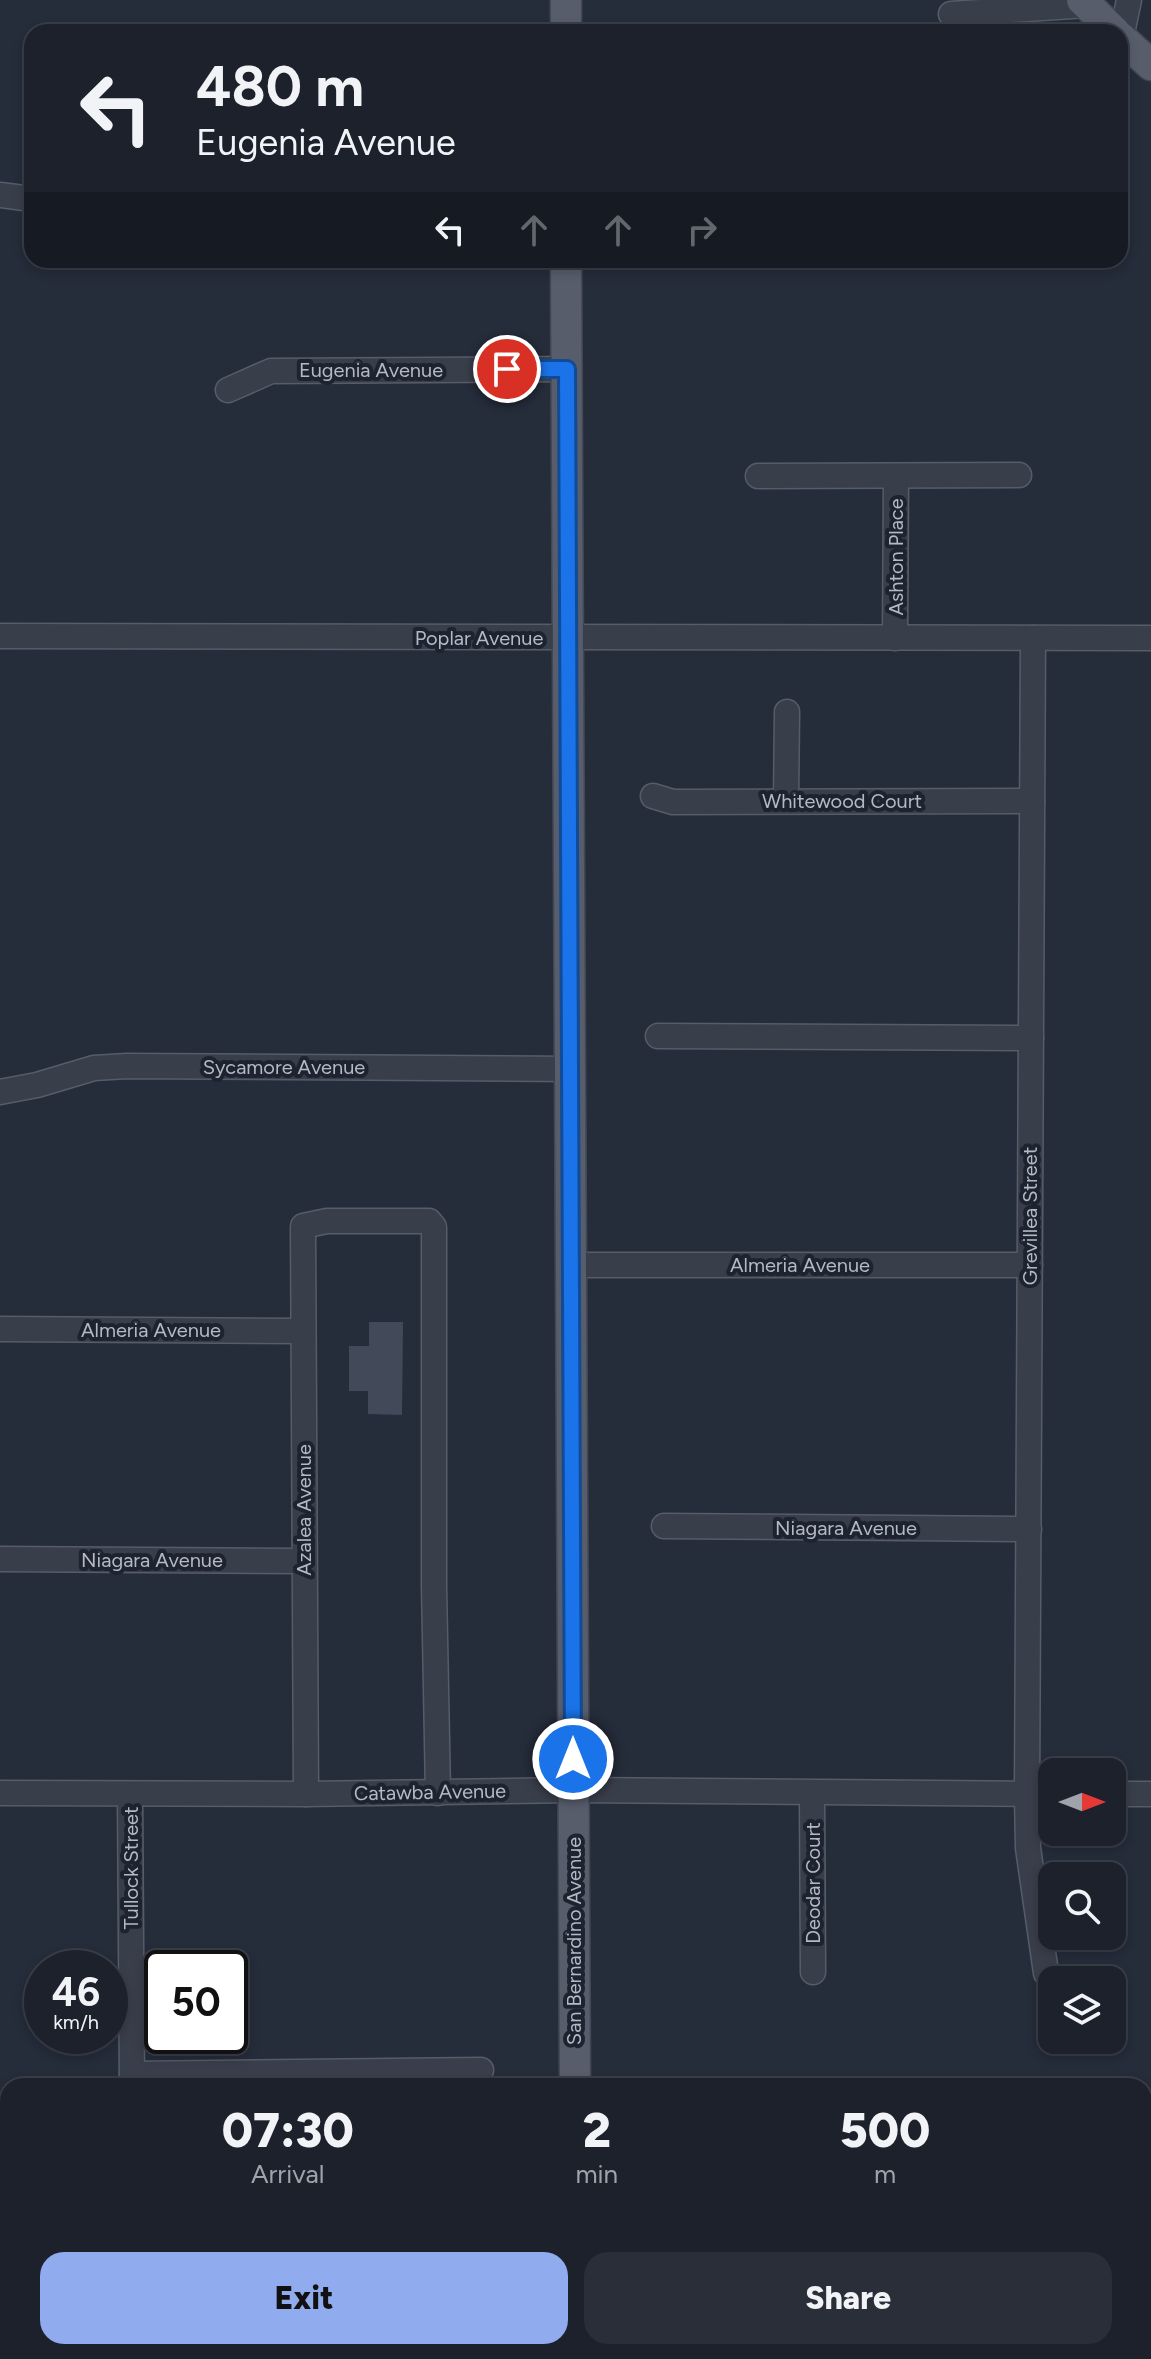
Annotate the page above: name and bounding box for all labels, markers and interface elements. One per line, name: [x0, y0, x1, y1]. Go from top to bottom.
text: 480 m: [196, 53, 364, 120]
icon: left: [64, 56, 168, 160]
text: Eugenia Avenue: [196, 121, 456, 164]
icon: left: [428, 208, 472, 252]
icon: ahead: [512, 208, 556, 252]
icon: ahead: [596, 208, 640, 252]
icon: right: [680, 208, 724, 252]
pin: [473, 335, 541, 403]
icon: arrive: [485, 347, 529, 391]
street label: Eugenia Avenue: [299, 358, 443, 382]
street label: Ashton Place: [884, 498, 908, 616]
street label: Poplar Avenue: [415, 626, 543, 650]
street label: Whitewood Court: [762, 789, 922, 813]
street label: Sycamore Avenue: [203, 1055, 365, 1079]
street label: Grevillea Street: [1018, 1147, 1042, 1285]
street label: Almeria Avenue: [730, 1253, 870, 1277]
street label: Almeria Avenue: [81, 1318, 221, 1342]
street label: Azalea Avenue: [292, 1444, 316, 1576]
street label: Niagara Avenue: [775, 1516, 917, 1540]
street label: Niagara Avenue: [81, 1548, 223, 1572]
position arrow: [531, 1717, 615, 1801]
north arrow: [1038, 1758, 1126, 1846]
map controls: [1038, 1758, 1126, 2054]
street label: Catawba Avenue: [354, 1779, 506, 1805]
street label: Tullock Street: [119, 1806, 143, 1930]
street label: Deodar Court: [801, 1822, 825, 1944]
street label: San Bernardino Avenue: [562, 1837, 586, 2045]
button: search: [1038, 1862, 1126, 1950]
speed limit sign: 50: [144, 1950, 248, 2054]
button: layers: [1038, 1966, 1126, 2054]
text: 46: [52, 1968, 100, 2016]
text: km/h: [53, 2010, 99, 2034]
text: 07:30: [222, 2101, 354, 2159]
text: 2: [583, 2101, 611, 2159]
text: 500: [840, 2101, 930, 2159]
text: Arrival: [251, 2158, 324, 2190]
text: min: [575, 2158, 618, 2190]
text: m: [874, 2158, 896, 2190]
button: Exit: [40, 2252, 568, 2344]
button: Share: [584, 2252, 1112, 2344]

